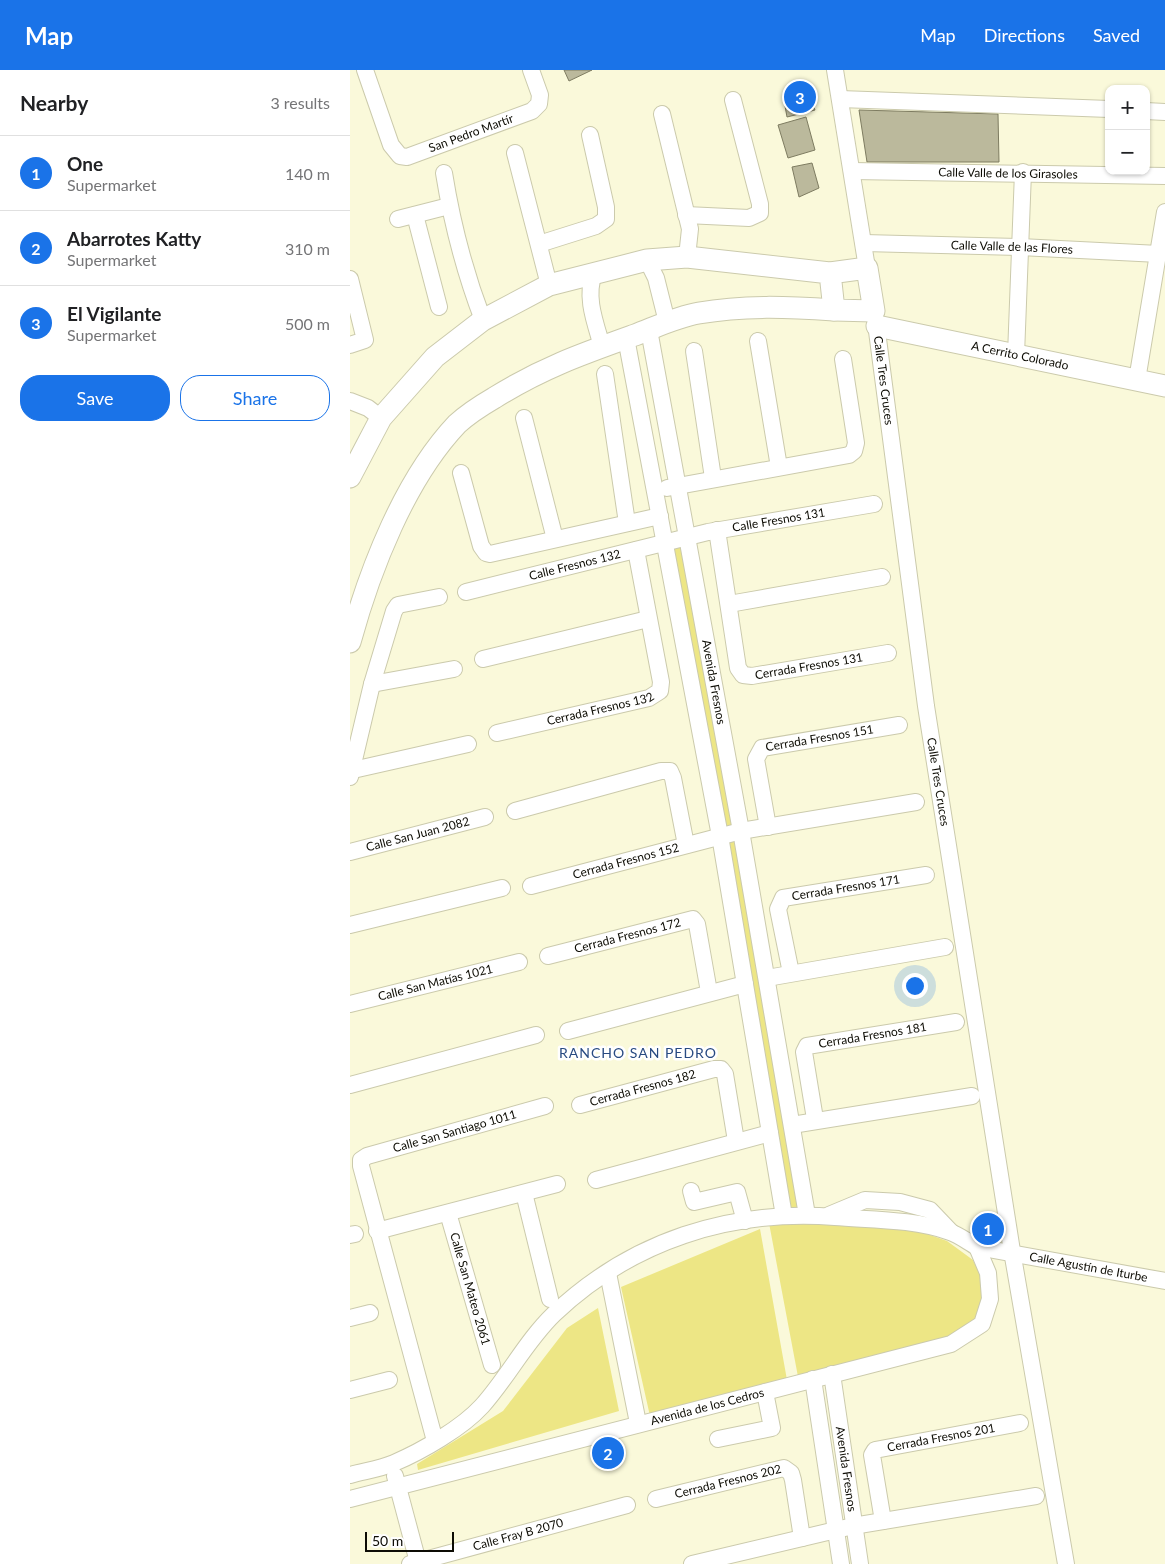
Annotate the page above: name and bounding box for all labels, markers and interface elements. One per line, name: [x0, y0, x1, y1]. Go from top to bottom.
text: Map: [25, 21, 73, 50]
text: Map: [920, 24, 956, 46]
text: Directions: [984, 24, 1065, 46]
text: Saved: [1093, 24, 1140, 46]
pin: 3: [784, 78, 816, 116]
map controls: [1105, 85, 1150, 175]
button: +: [1105, 85, 1150, 130]
text: Nearby: [20, 90, 88, 115]
text: 3 results: [270, 93, 330, 112]
street label: San Pedro Martír: [426, 110, 516, 155]
button: −: [1105, 130, 1150, 175]
text: One: [67, 152, 103, 175]
text: 1: [31, 164, 41, 183]
text: 140 m: [285, 164, 330, 183]
street label: Calle Valle de los Girasoles: [938, 164, 1078, 182]
text: Supermarket: [67, 175, 156, 194]
text: Abarrotes Katty: [67, 227, 201, 250]
street label: Calle Valle de las Flores: [951, 237, 1073, 257]
text: 2: [31, 239, 41, 258]
text: 310 m: [285, 239, 330, 258]
text: Supermarket: [67, 250, 156, 269]
text: El Vigilante: [67, 302, 161, 325]
text: 3: [31, 314, 41, 333]
text: 500 m: [285, 314, 330, 333]
text: Supermarket: [67, 325, 156, 344]
street label: Calle Tres Cruces: [871, 335, 897, 426]
street label: A Cerrito Colorado: [970, 338, 1070, 373]
button: Save: [20, 375, 170, 421]
button: Share: [180, 375, 330, 421]
street label: Calle Fresnos 131: [731, 504, 826, 535]
street label: Calle Fresnos 132: [527, 546, 622, 583]
street label: Avenida Fresnos: [699, 638, 729, 726]
street label: Cerrada Fresnos 131: [754, 649, 864, 682]
street label: Cerrada Fresnos 132: [545, 689, 657, 728]
street label: Cerrada Fresnos 151: [764, 721, 875, 754]
street label: Calle Tres Cruces: [924, 736, 953, 827]
street label: Calle San Juan 2082: [364, 813, 471, 855]
street label: Cerrada Fresnos 152: [571, 840, 680, 882]
street label: Cerrada Fresnos 171: [791, 871, 901, 903]
street label: Cerrada Fresnos 172: [573, 914, 682, 956]
street label: Calle San Matías 1021: [376, 961, 494, 1004]
your location: [902, 973, 928, 999]
street label: Cerrada Fresnos 181: [817, 1019, 928, 1051]
district label: RANCHO SAN PEDRO: [559, 1044, 717, 1061]
street label: Cerrada Fresnos 182: [588, 1066, 697, 1109]
street label: Calle San Santiago 1011: [391, 1106, 518, 1155]
pin: 1: [972, 1210, 1004, 1248]
street label: Calle San Mateo 2061: [447, 1231, 494, 1347]
street label: Calle Agustín de Iturbe: [1028, 1249, 1149, 1285]
street label: Avenida de los Cedros: [649, 1385, 766, 1428]
street label: Cerrada Fresnos 201: [886, 1420, 996, 1455]
street label: Avenida Fresnos: [833, 1425, 860, 1513]
pin: 2: [592, 1434, 624, 1472]
street label: Cerrada Fresnos 202: [673, 1461, 783, 1501]
street label: Calle Fray B 2070: [471, 1515, 565, 1554]
scale bar: [365, 1529, 454, 1552]
text: 50 m: [372, 1532, 403, 1549]

